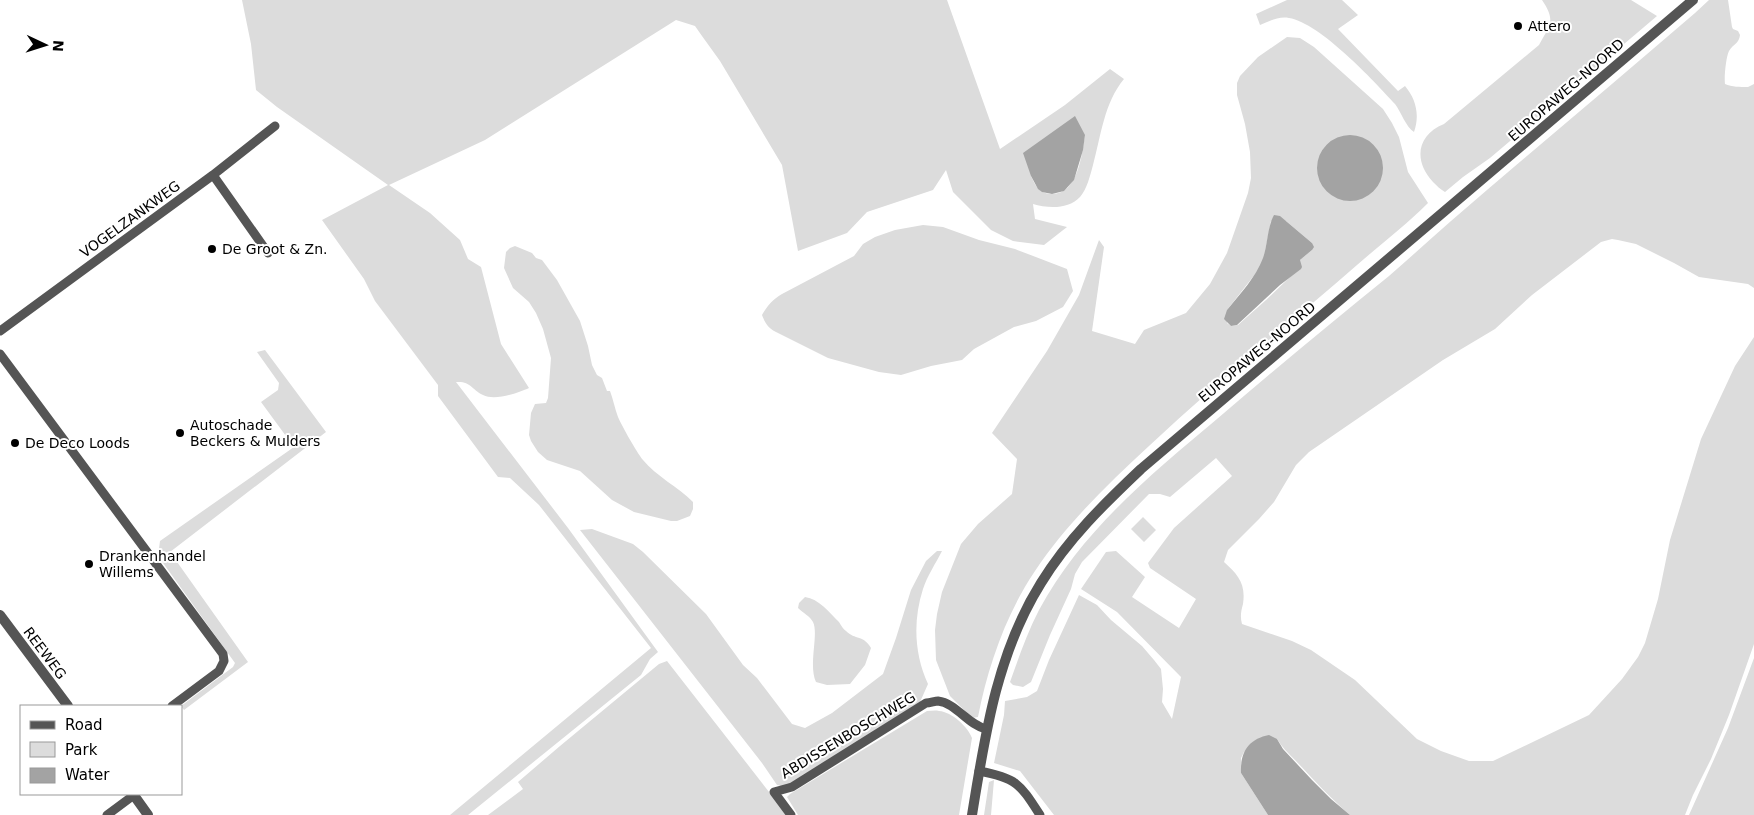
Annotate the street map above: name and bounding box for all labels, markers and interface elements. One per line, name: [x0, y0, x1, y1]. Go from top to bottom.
place label: Attero: [1528, 18, 1571, 34]
north arrow: [20, 20, 70, 70]
marker: Attero: [1512, 20, 1524, 32]
street label: EUROPAWEG-NOORD: [1505, 35, 1627, 145]
text: N: [50, 40, 66, 52]
street label: VOGELZANKWEG: [77, 177, 183, 261]
place label: De Groot & Zn.: [222, 241, 328, 257]
marker: De Groot & Zn.: [206, 243, 218, 255]
street label: EUROPAWEG-NOORD: [1195, 298, 1319, 406]
place label: Autoschade Beckers & Mulders: [190, 417, 320, 449]
marker: Autoschade Beckers & Mulders: [174, 427, 186, 439]
place label: De Deco Loods: [25, 435, 130, 451]
marker: De Deco Loods: [9, 437, 21, 449]
place label: Drankenhandel Willems: [99, 548, 206, 580]
marker: Drankenhandel Willems: [83, 558, 95, 570]
street label: REEWEG: [20, 624, 70, 682]
street label: ABDISSENBOSCHWEG: [778, 688, 918, 782]
legend: [20, 705, 182, 795]
text: Road: [65, 716, 103, 734]
text: Park: [65, 741, 98, 759]
text: Water: [65, 766, 110, 784]

